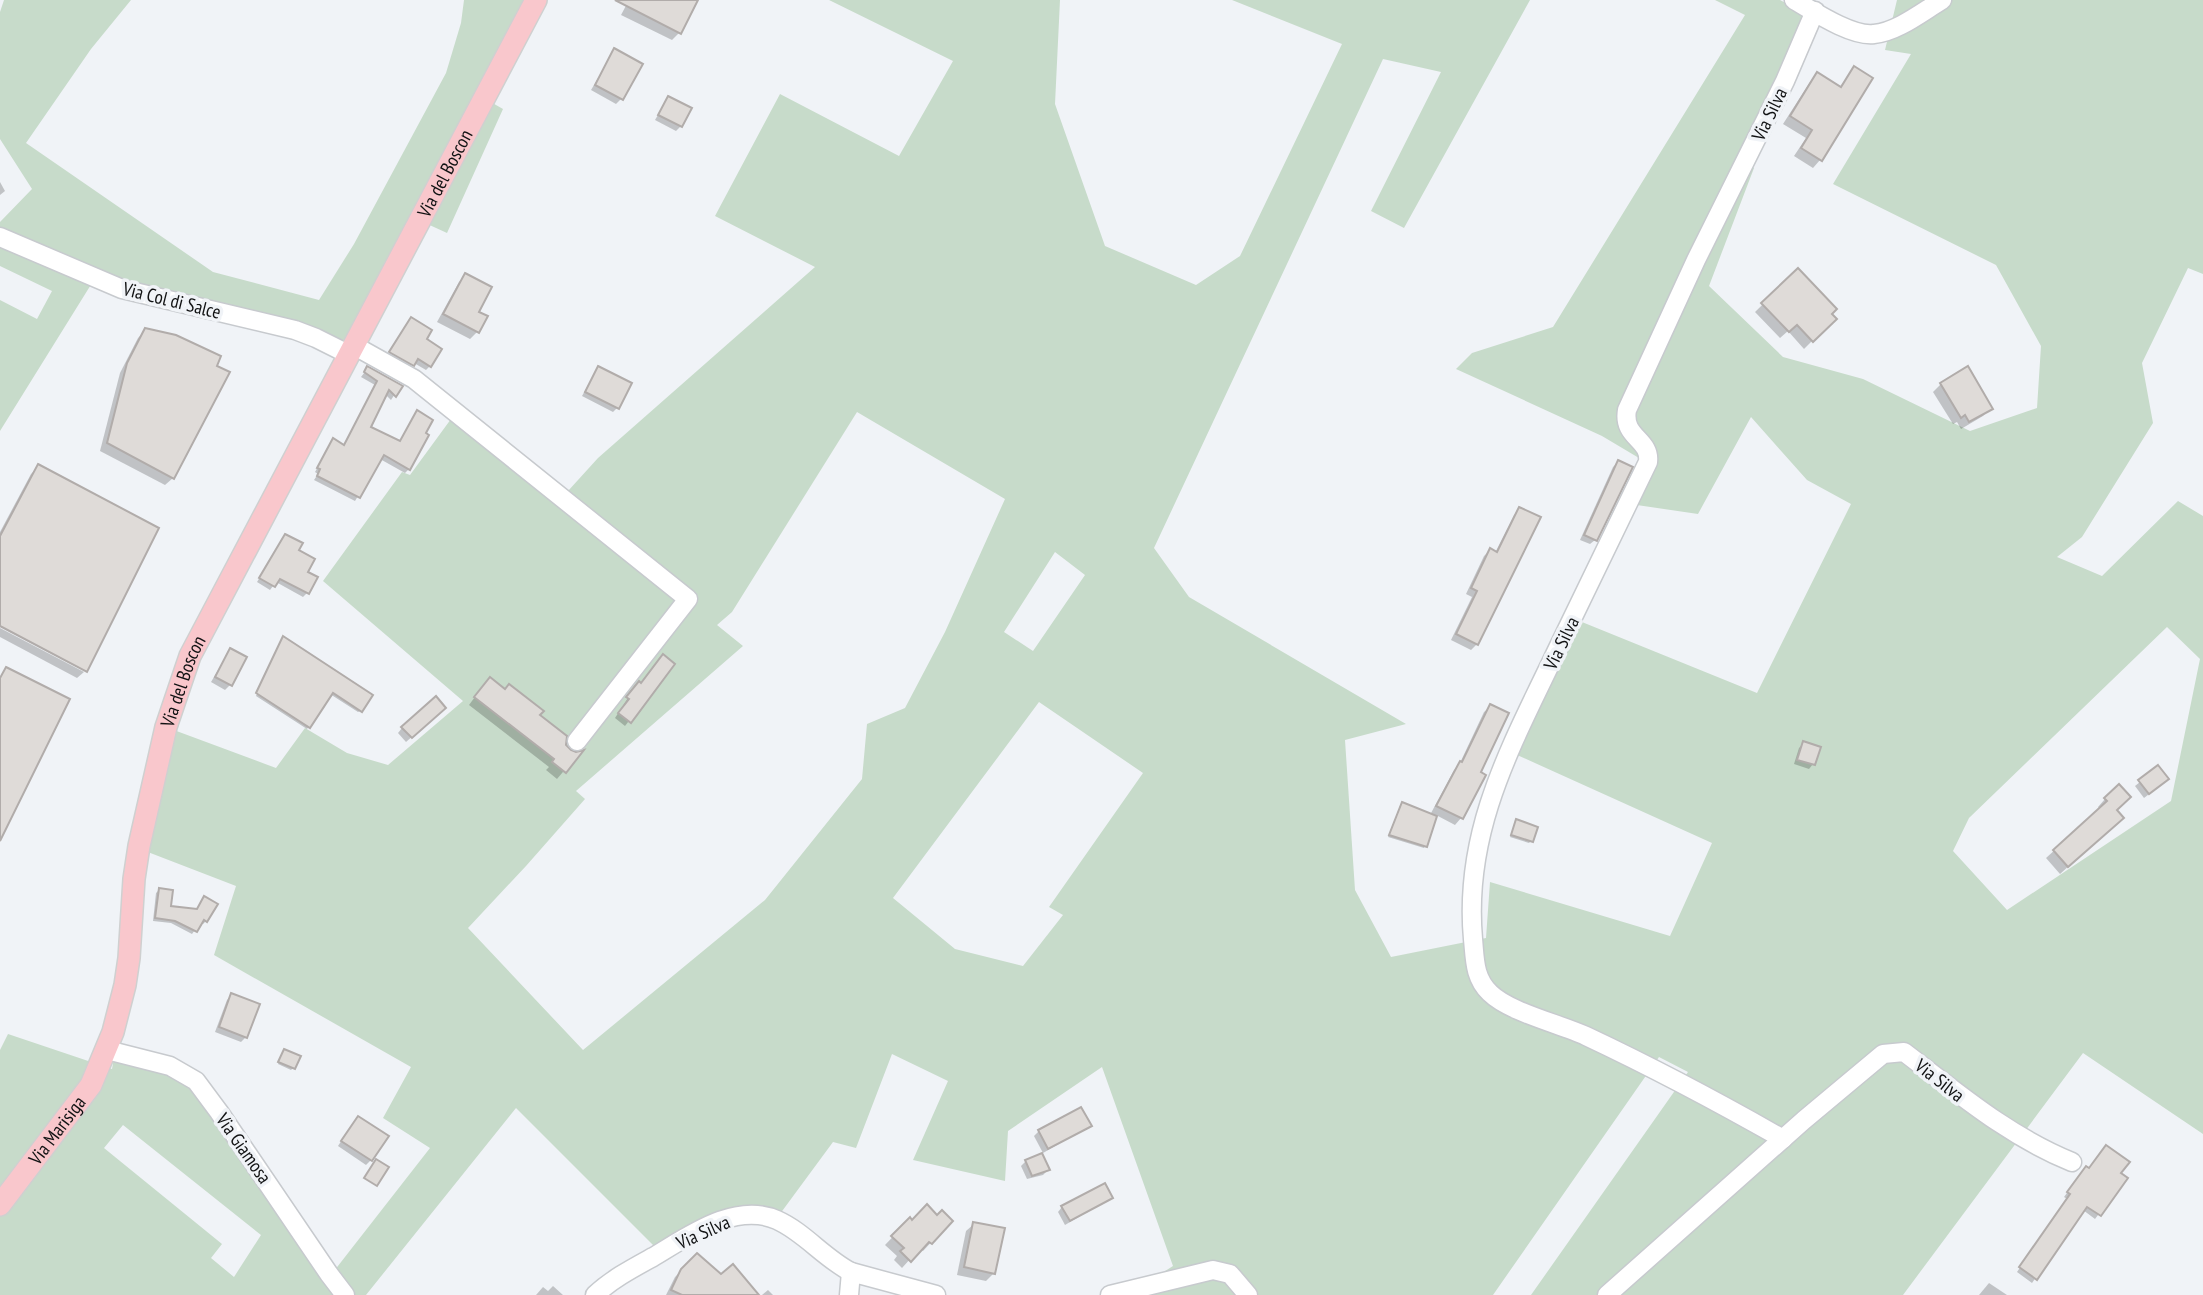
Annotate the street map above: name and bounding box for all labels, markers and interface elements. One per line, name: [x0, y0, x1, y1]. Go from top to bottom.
street label: Via Silva: [1745, 83, 1792, 145]
street label: Via del Boscon: [411, 125, 478, 222]
street label: Via Col di Salce: [120, 276, 224, 324]
street label: Via Silva: [1537, 612, 1584, 674]
street label: Via del Boscon: [155, 631, 211, 731]
street label: Via Silva: [1910, 1053, 1970, 1107]
street label: Via Marisiga: [22, 1091, 91, 1170]
street label: Via Giamosa: [211, 1107, 277, 1188]
street label: Via Silva: [672, 1210, 734, 1255]

